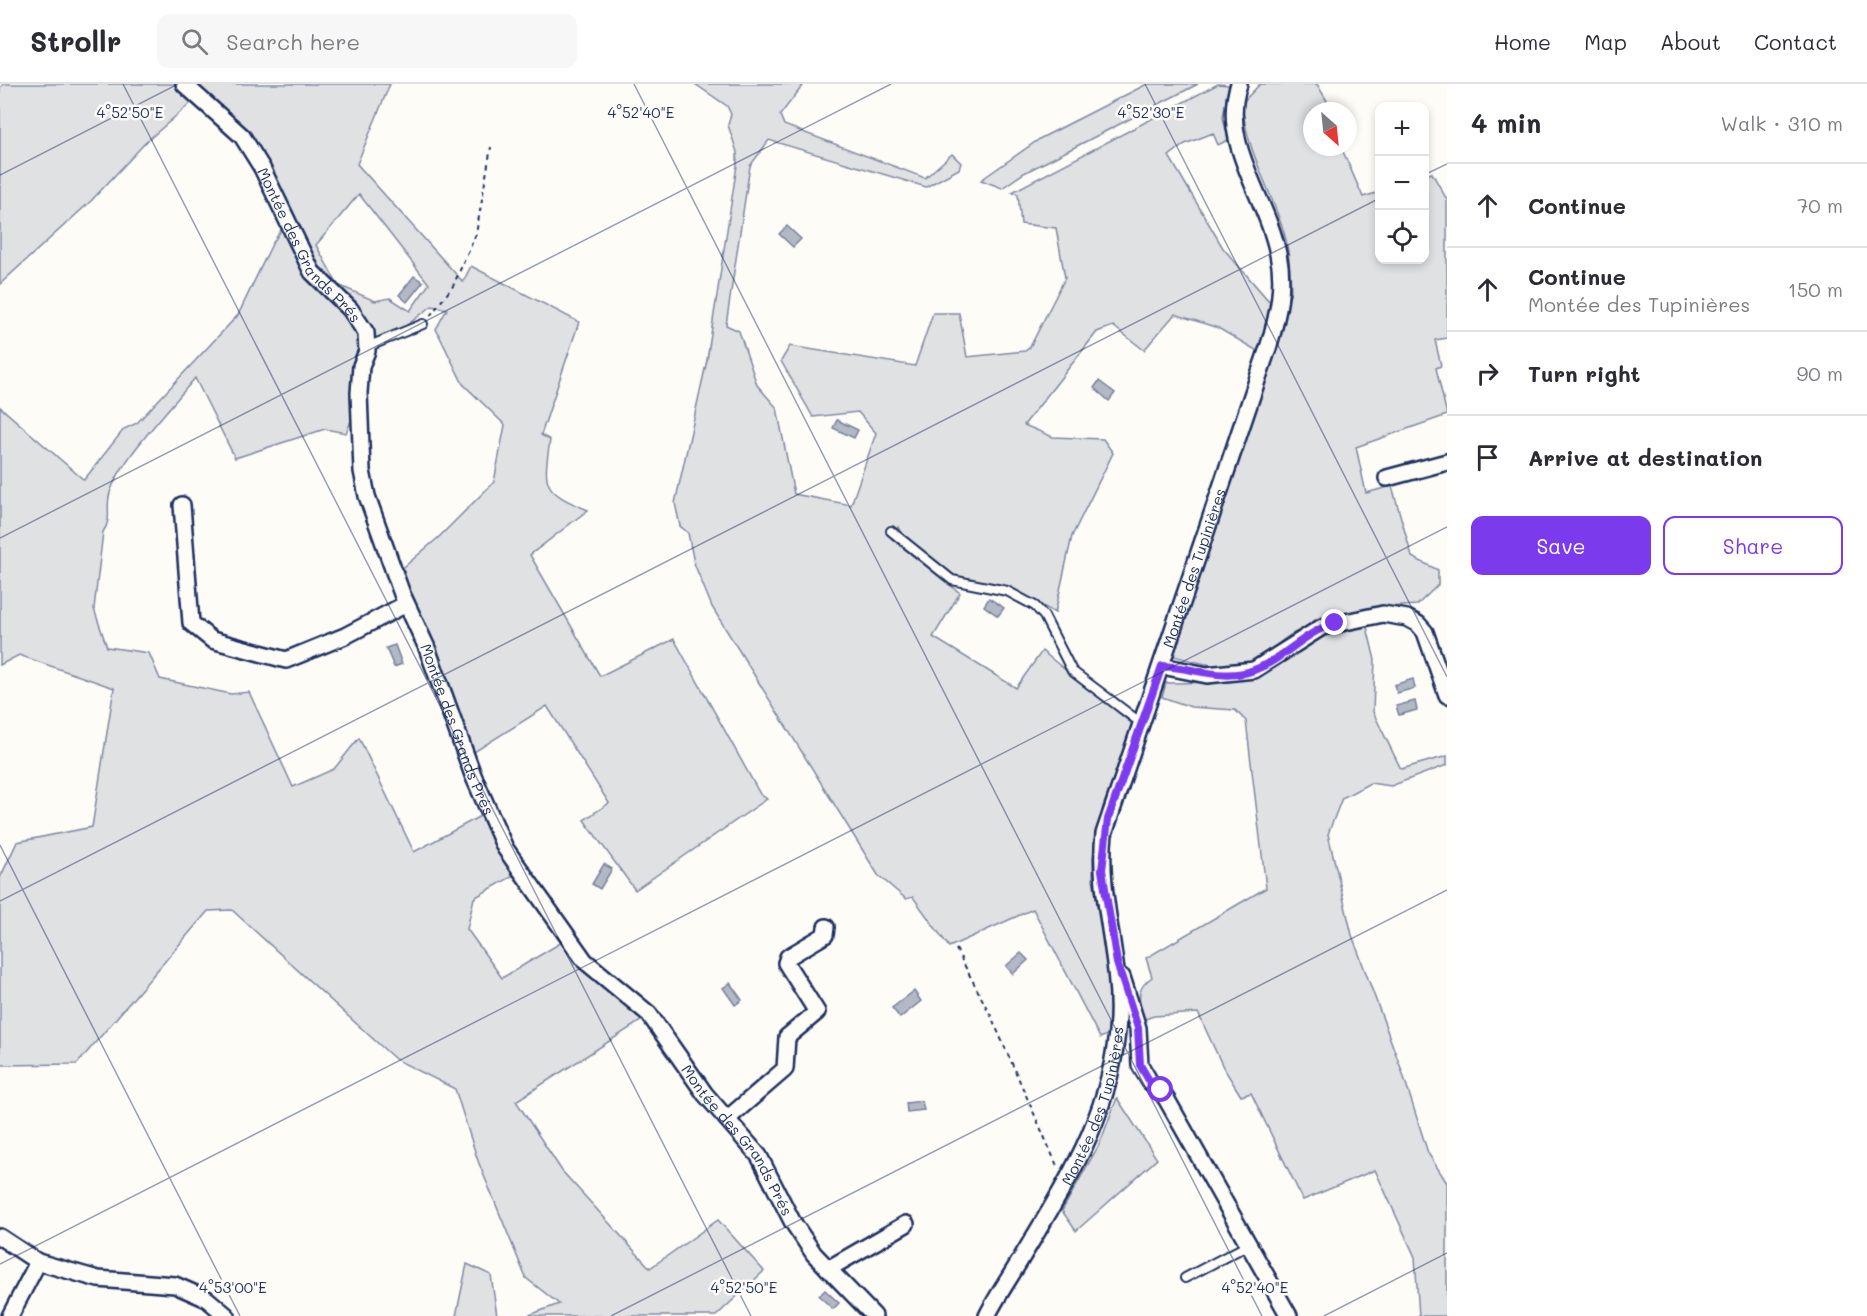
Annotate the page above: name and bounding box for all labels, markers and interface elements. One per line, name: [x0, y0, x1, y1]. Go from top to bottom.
search box: [157, 14, 577, 68]
text: Strollr: [30, 23, 121, 59]
icon: search: [178, 25, 211, 58]
text: Search here: [226, 27, 360, 56]
text: Home: [1494, 28, 1551, 55]
text: Map: [1584, 28, 1627, 55]
text: About: [1660, 28, 1721, 55]
text: Contact: [1754, 28, 1837, 55]
text: 4°52'50"E: [97, 102, 164, 122]
text: 4°52'40"E: [608, 102, 675, 122]
text: 4°52'30"E: [1118, 102, 1185, 122]
north arrow: [1303, 102, 1357, 156]
map controls: [1375, 102, 1429, 264]
button: +: [1375, 102, 1429, 156]
text: 4 min: [1471, 106, 1541, 140]
text: Walk · 310 m: [1720, 110, 1843, 136]
button: −: [1375, 156, 1429, 210]
street label: Montée des Grands Prés: [253, 164, 366, 326]
icon: ahead: [1471, 189, 1504, 222]
text: Continue: [1528, 191, 1626, 220]
text: 70 m: [1797, 192, 1843, 218]
button: locate: [1375, 210, 1429, 264]
text: Continue: [1528, 262, 1626, 291]
icon: ahead: [1471, 273, 1504, 306]
text: 150 m: [1788, 276, 1843, 302]
text: Montée des Tupinières: [1528, 291, 1750, 317]
icon: right: [1471, 357, 1504, 390]
text: Turn right: [1528, 359, 1640, 388]
text: 90 m: [1797, 360, 1843, 386]
icon: arrive: [1471, 441, 1504, 474]
text: Arrive at destination: [1528, 443, 1763, 472]
street label: Montée des Tupinières: [1158, 486, 1230, 650]
button: Save: [1471, 516, 1651, 575]
button: Share: [1663, 516, 1843, 575]
route end: [1321, 609, 1347, 635]
street label: Montée des Grands Prés: [416, 641, 499, 818]
street label: Montée des Tupinières: [1056, 1026, 1127, 1189]
street label: Montée des Grands Prés: [677, 1060, 797, 1219]
route start: [1147, 1076, 1173, 1102]
text: 4°53'00"E: [199, 1277, 267, 1297]
text: 4°52'50"E: [711, 1277, 778, 1297]
text: 4°52'40"E: [1222, 1277, 1289, 1297]

